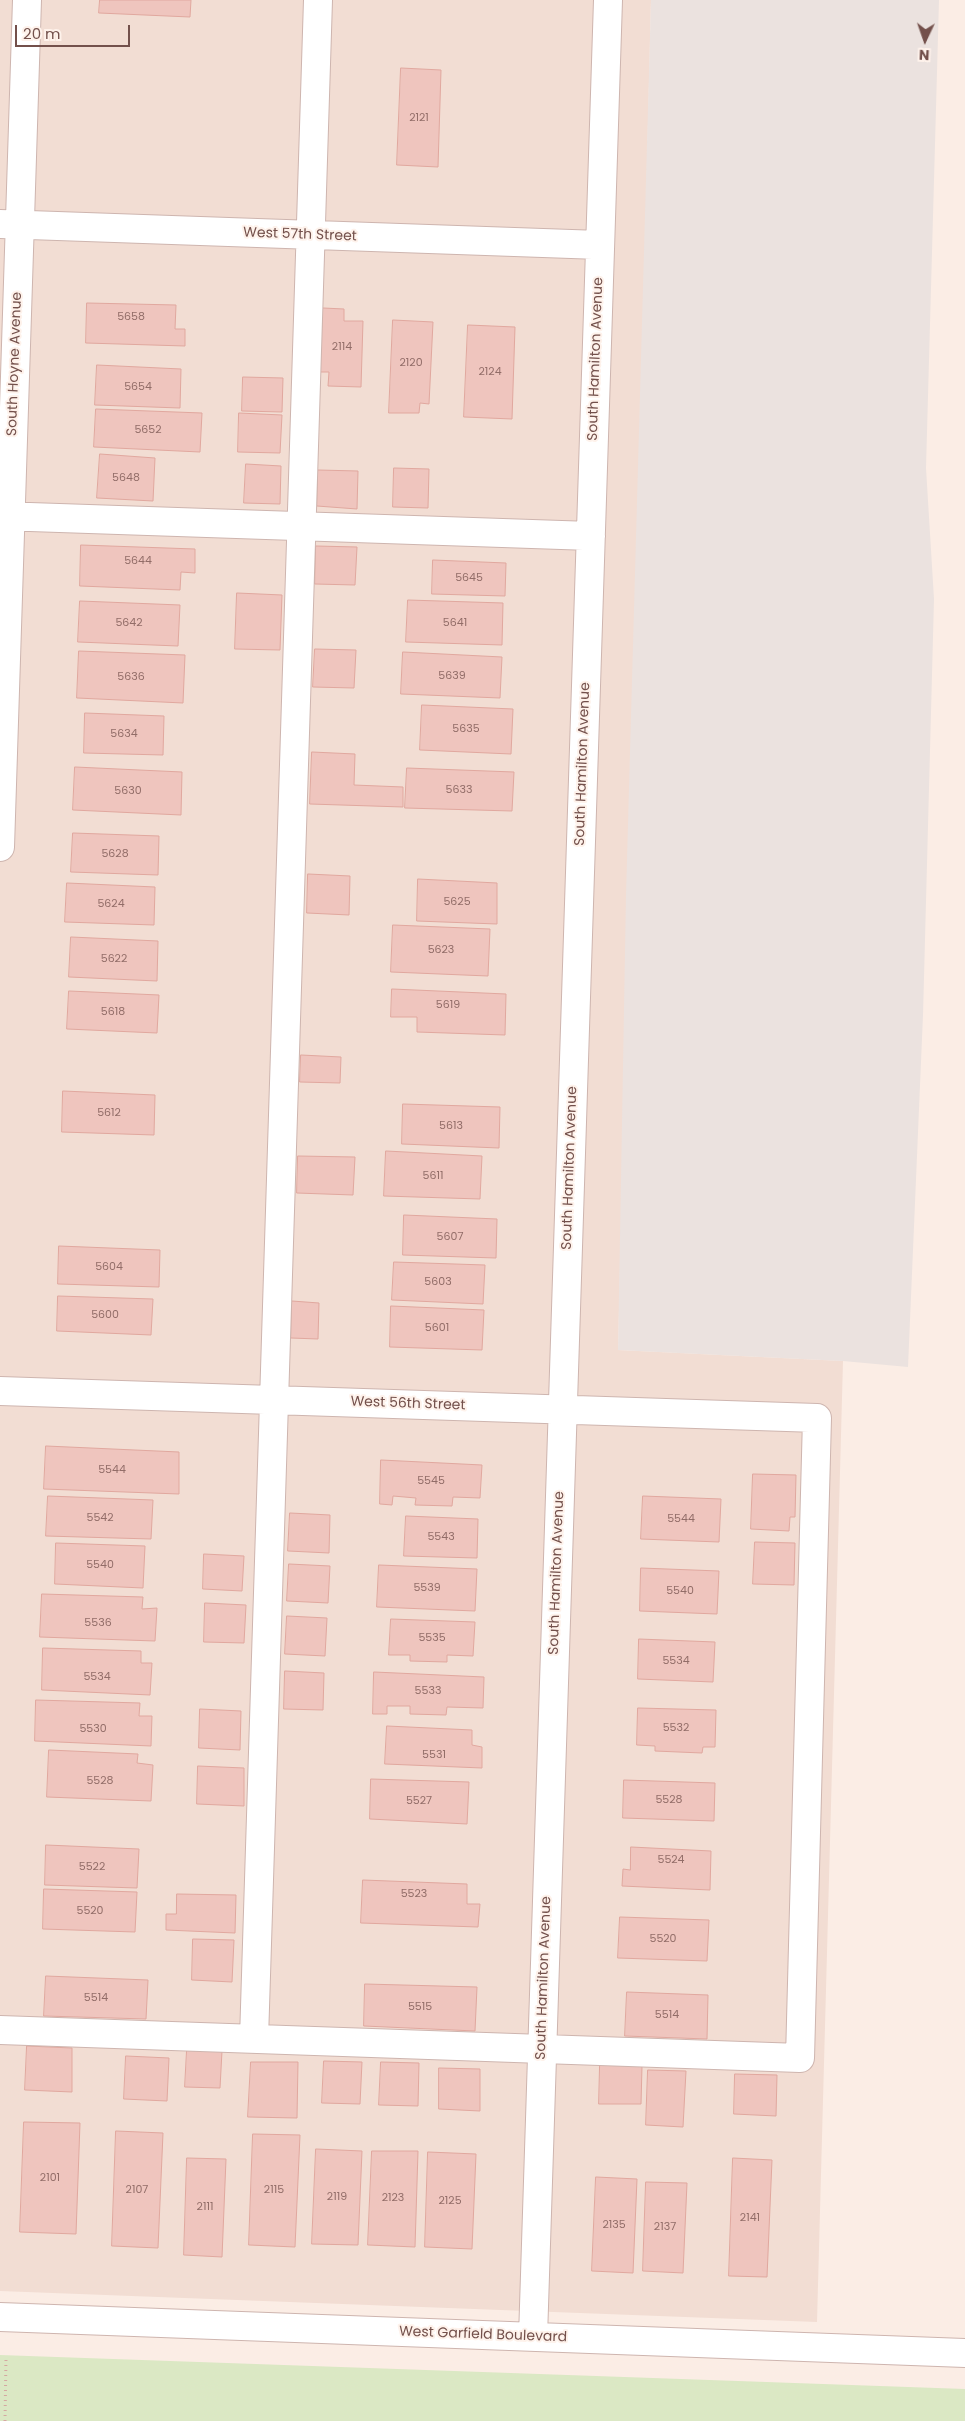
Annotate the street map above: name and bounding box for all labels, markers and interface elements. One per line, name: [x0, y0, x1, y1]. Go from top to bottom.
scale bar: [18, 15, 132, 47]
north arrow: [900, 15, 950, 65]
text: 20 m: [23, 23, 61, 44]
text: N: [918, 45, 930, 65]
house number: 2121: [409, 111, 429, 125]
street label: West 57th Street: [243, 225, 357, 245]
street label: South Hamilton Avenue: [585, 277, 607, 441]
street label: South Hoyne Avenue: [4, 292, 26, 436]
house number: 5658: [117, 310, 145, 324]
house number: 2114: [332, 340, 352, 354]
house number: 2120: [399, 356, 423, 370]
house number: 2124: [478, 365, 502, 379]
house number: 5654: [124, 380, 152, 394]
house number: 5652: [134, 423, 162, 437]
house number: 5648: [112, 471, 140, 485]
house number: 5644: [124, 554, 152, 568]
house number: 5645: [455, 571, 483, 585]
house number: 5642: [115, 616, 143, 630]
house number: 5641: [443, 616, 467, 630]
house number: 5639: [438, 669, 466, 683]
house number: 5636: [117, 670, 145, 684]
street label: South Hamilton Avenue: [572, 682, 594, 846]
house number: 5635: [452, 722, 480, 736]
house number: 5634: [110, 727, 138, 741]
house number: 5633: [446, 783, 472, 797]
house number: 5630: [114, 784, 142, 798]
house number: 5628: [101, 847, 129, 861]
house number: 5625: [443, 895, 471, 909]
house number: 5624: [97, 897, 125, 911]
house number: 5623: [428, 943, 454, 957]
house number: 5622: [101, 952, 127, 966]
house number: 5619: [436, 998, 460, 1012]
house number: 5618: [101, 1005, 125, 1019]
street label: South Hamilton Avenue: [559, 1086, 581, 1250]
house number: 5612: [97, 1106, 121, 1120]
house number: 5613: [439, 1119, 463, 1133]
house number: 5611: [423, 1169, 443, 1183]
house number: 5607: [437, 1230, 463, 1244]
house number: 5604: [95, 1260, 123, 1274]
house number: 5603: [424, 1275, 452, 1289]
house number: 5600: [91, 1308, 119, 1322]
house number: 5601: [425, 1321, 449, 1335]
street label: West 56th Street: [350, 1394, 466, 1414]
house number: 5544: [98, 1463, 126, 1477]
house number: 5545: [417, 1474, 445, 1488]
street label: South Hamilton Avenue: [546, 1491, 568, 1655]
house number: 5542: [86, 1511, 114, 1525]
house number: 5544: [667, 1512, 695, 1526]
house number: 5543: [427, 1530, 455, 1544]
house number: 5540: [86, 1558, 114, 1572]
house number: 5539: [413, 1581, 441, 1595]
house number: 5540: [666, 1584, 694, 1598]
house number: 5536: [84, 1616, 112, 1630]
house number: 5535: [418, 1631, 446, 1645]
house number: 5534: [662, 1654, 690, 1668]
house number: 5534: [83, 1670, 111, 1684]
house number: 5533: [415, 1684, 441, 1698]
house number: 5532: [663, 1721, 689, 1735]
house number: 5530: [79, 1722, 107, 1736]
house number: 5531: [422, 1748, 446, 1762]
house number: 5528: [86, 1774, 114, 1788]
house number: 5528: [655, 1793, 683, 1807]
house number: 5527: [406, 1794, 432, 1808]
house number: 5524: [657, 1853, 685, 1867]
house number: 5522: [79, 1860, 105, 1874]
house number: 5523: [401, 1887, 427, 1901]
street label: South Hamilton Avenue: [533, 1896, 555, 2060]
house number: 5520: [76, 1904, 104, 1918]
house number: 5520: [649, 1932, 677, 1946]
house number: 5514: [84, 1991, 108, 2005]
house number: 5515: [408, 2000, 432, 2014]
house number: 5514: [655, 2008, 679, 2022]
house number: 2101: [40, 2171, 60, 2185]
house number: 2107: [126, 2183, 148, 2197]
house number: 2115: [264, 2183, 284, 2197]
house number: 2119: [327, 2190, 347, 2204]
house number: 2123: [382, 2191, 404, 2205]
house number: 2125: [438, 2194, 462, 2208]
house number: 2111: [197, 2200, 213, 2214]
house number: 2141: [740, 2211, 760, 2225]
house number: 2135: [602, 2218, 626, 2232]
house number: 2137: [654, 2220, 676, 2234]
street label: West Garfield Boulevard: [399, 2324, 567, 2346]

